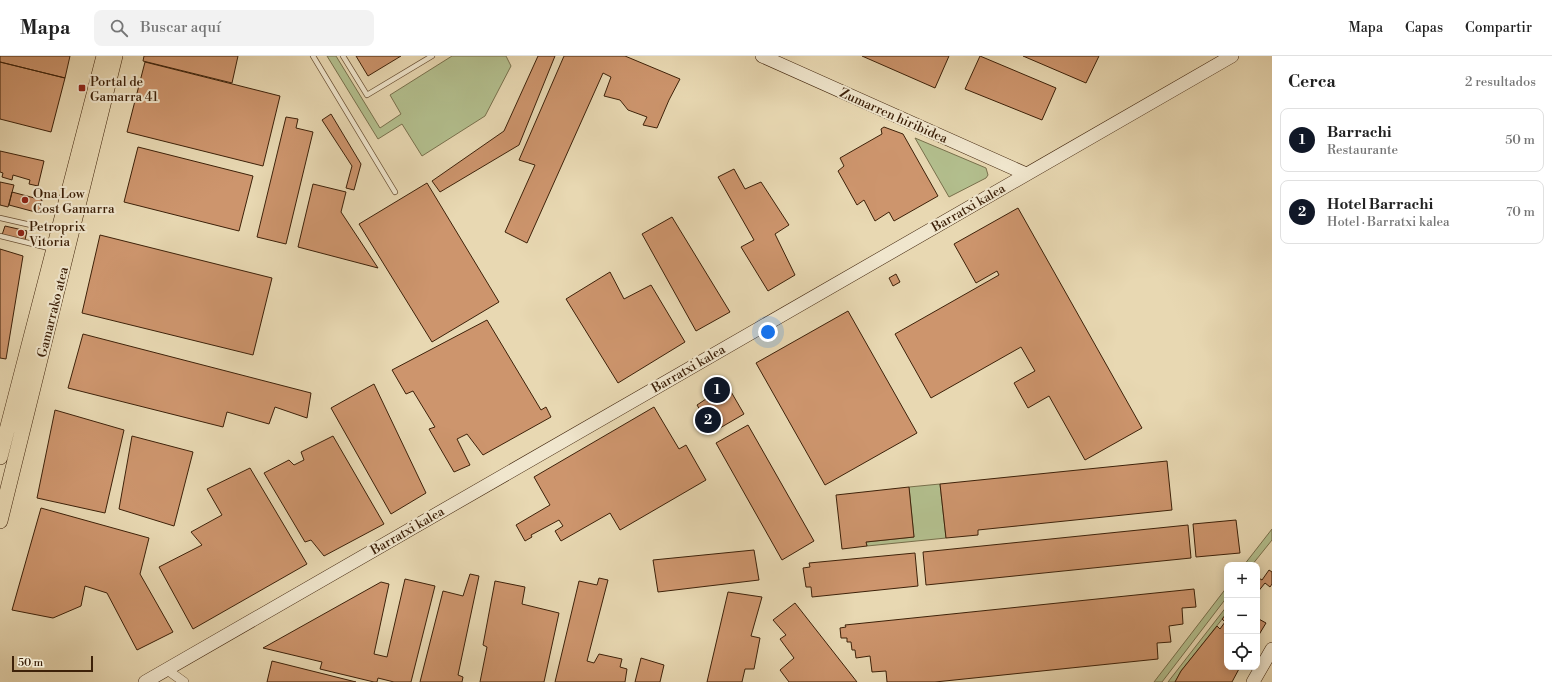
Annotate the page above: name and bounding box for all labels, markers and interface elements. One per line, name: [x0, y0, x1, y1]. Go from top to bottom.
search box: [94, 10, 374, 46]
text: Mapa: [20, 16, 70, 40]
icon: search: [108, 17, 130, 39]
text: Buscar aquí: [140, 18, 221, 37]
text: Mapa: [1348, 19, 1383, 37]
text: Capas: [1405, 19, 1443, 37]
text: Compartir: [1465, 19, 1532, 37]
text: Cerca: [1288, 71, 1336, 93]
place label: Portal de Gamarra 41: [90, 74, 159, 105]
text: 2 resultados: [1465, 74, 1536, 90]
marker: Portal de Gamarra 41: [77, 83, 87, 93]
street label: Zumarren hiribidea: [837, 85, 951, 147]
text: Barrachi: [1327, 123, 1392, 142]
text: 1: [1299, 132, 1305, 148]
text: 50 m: [1505, 132, 1535, 148]
text: Restaurante: [1327, 142, 1398, 158]
street label: Barratxi kalea: [928, 180, 1009, 236]
place label: Ona Low Cost Gamarra: [33, 186, 115, 217]
marker: Ona Low Cost Gamarra: [20, 195, 30, 205]
text: Hotel Barrachi: [1327, 195, 1433, 214]
text: 2: [1298, 204, 1306, 220]
text: 70 m: [1506, 204, 1535, 220]
text: Hotel · Barratxi kalea: [1327, 214, 1450, 230]
place label: Petroprix Vitoria: [28, 219, 86, 250]
marker: Petroprix Vitoria: [16, 228, 26, 238]
street label: Gamarrako atea: [34, 265, 72, 359]
your location: [758, 322, 778, 342]
street label: Barratxi kalea: [648, 341, 729, 397]
pin: 1: [704, 375, 730, 405]
pin: 2: [695, 405, 721, 435]
street label: Barratxi kalea: [367, 503, 448, 559]
map controls: [1224, 562, 1260, 670]
button: +: [1224, 562, 1260, 598]
button: −: [1224, 598, 1260, 634]
button: locate: [1224, 634, 1260, 670]
scale bar: [12, 654, 93, 673]
text: 50 m: [18, 656, 43, 670]

